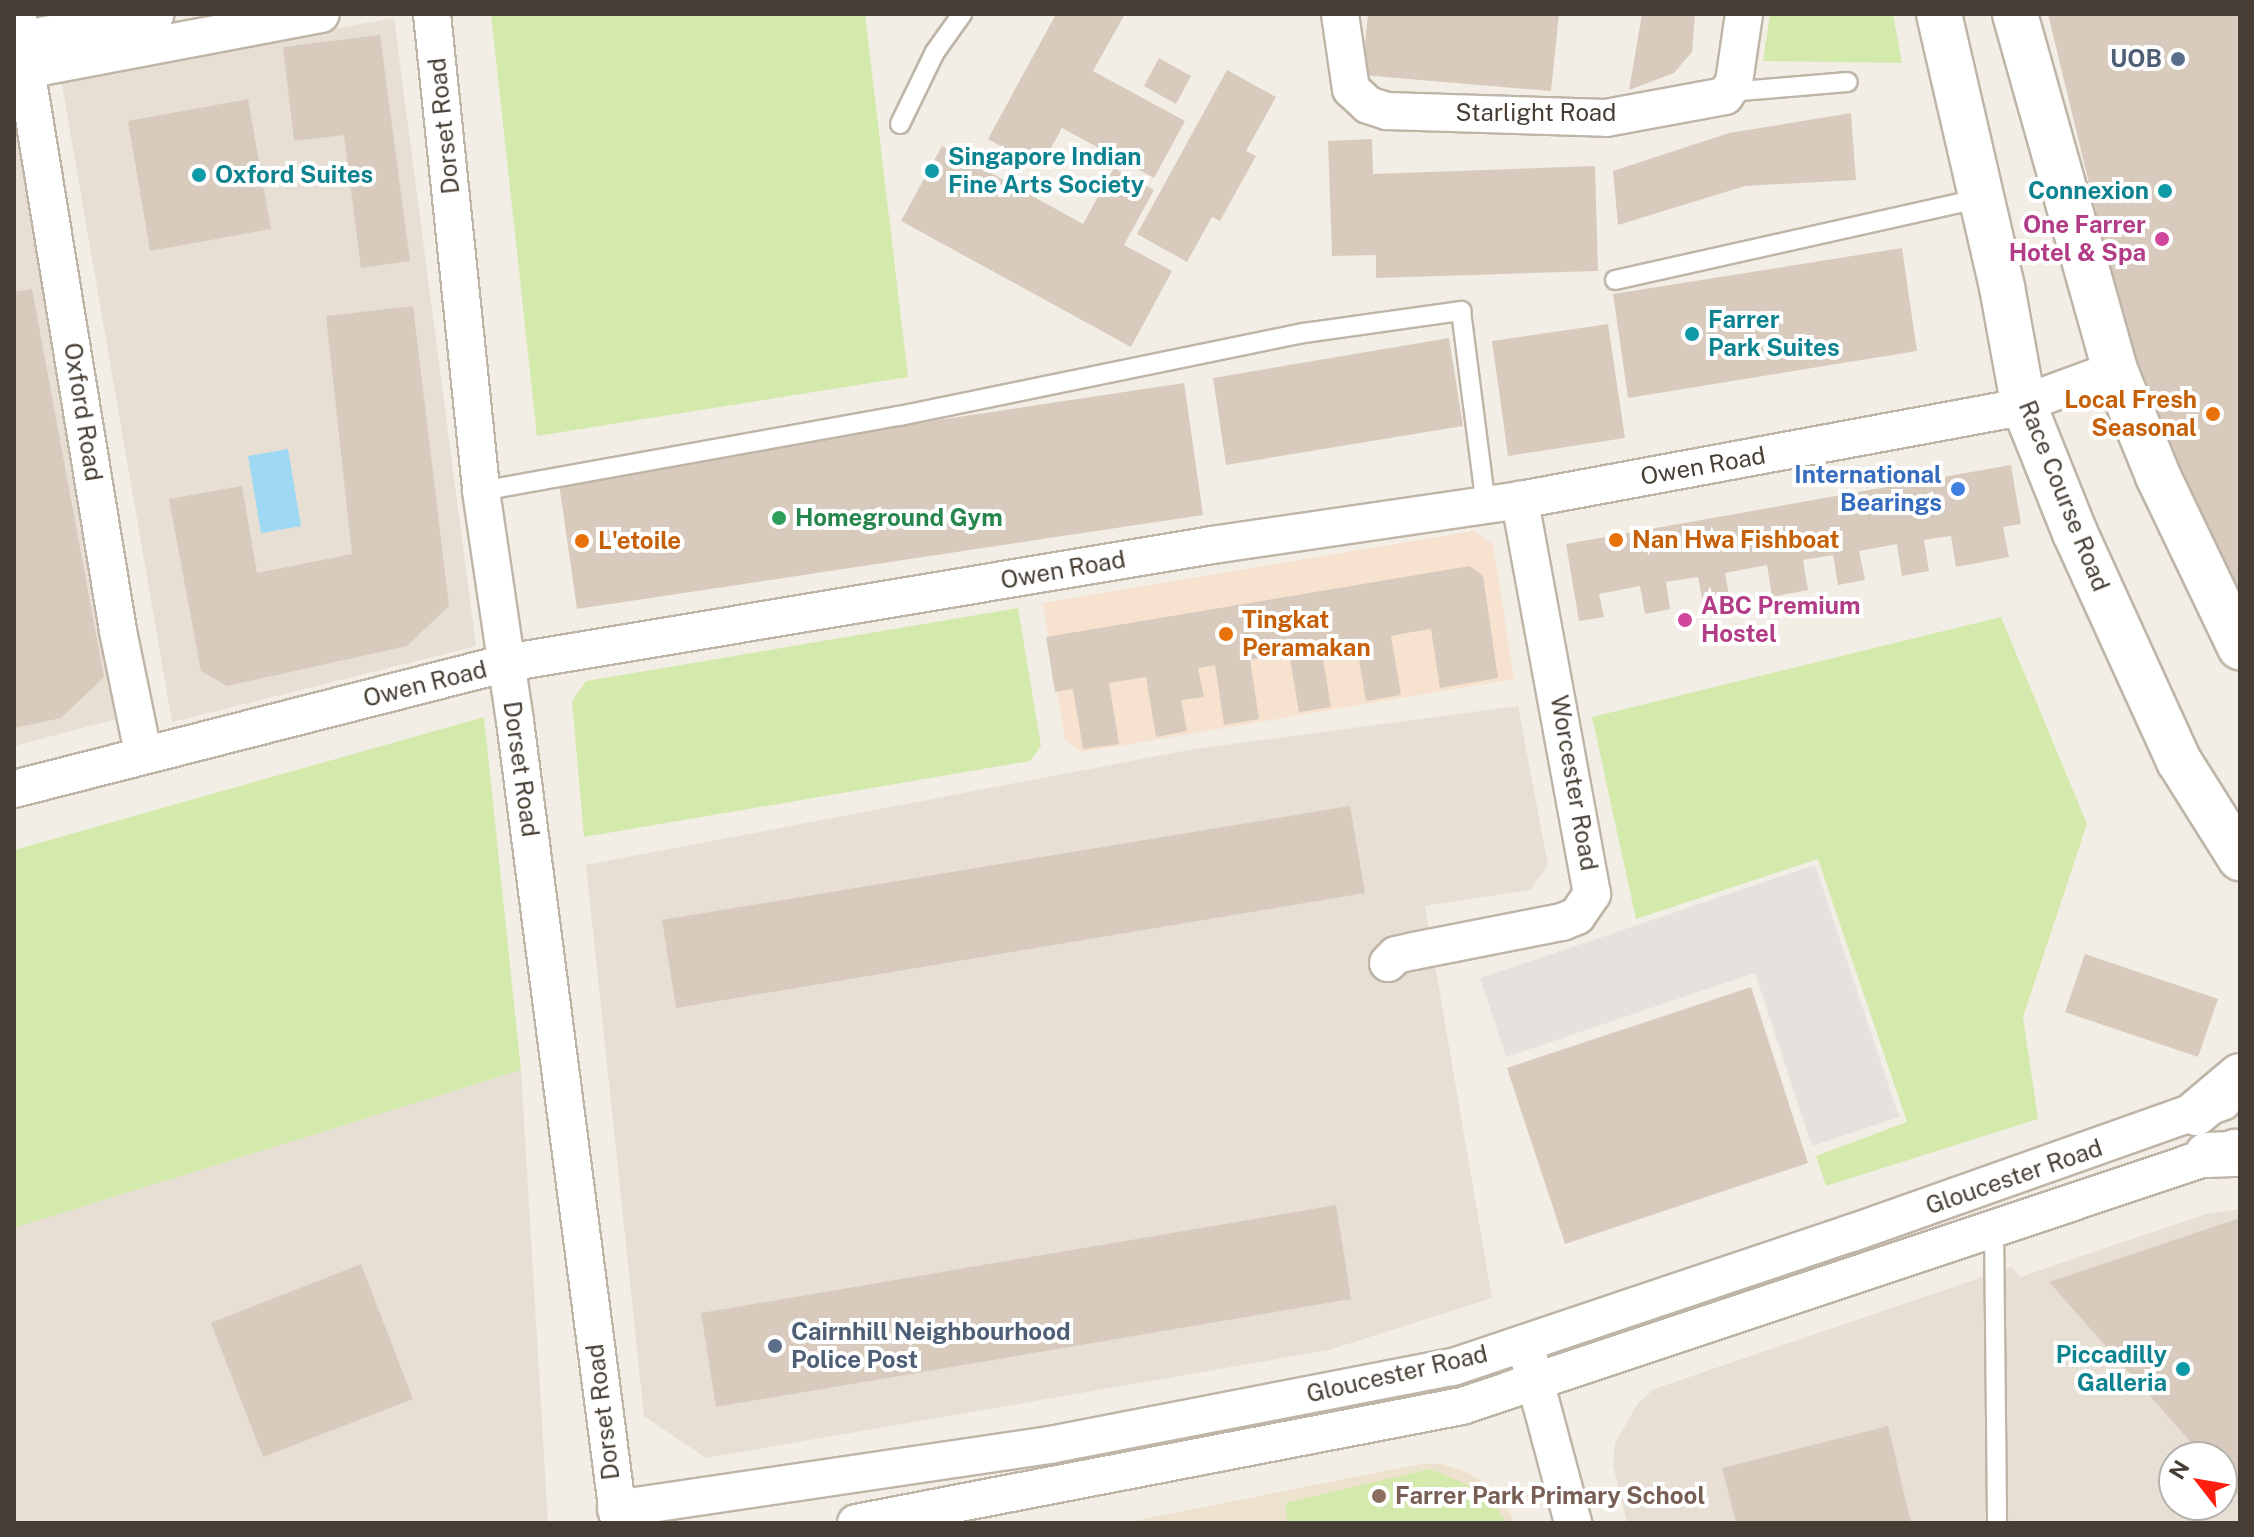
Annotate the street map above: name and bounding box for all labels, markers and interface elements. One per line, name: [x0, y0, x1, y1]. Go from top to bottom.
place label: UOB: [2110, 45, 2162, 73]
marker: UOB: [2169, 50, 2187, 68]
street label: Dorset Road: [423, 57, 465, 195]
street label: Starlight Road: [1456, 99, 1616, 127]
place label: Singapore Indian Fine Arts Society: [948, 143, 1145, 199]
place label: Oxford Suites: [215, 161, 373, 189]
marker: Singapore Indian Fine Arts Society: [923, 162, 941, 180]
marker: Oxford Suites: [190, 166, 208, 184]
place label: Connexion: [2028, 177, 2149, 205]
marker: Connexion: [2156, 182, 2174, 200]
place label: One Farrer Hotel & Spa: [2009, 211, 2146, 267]
marker: One Farrer Hotel & Spa: [2153, 230, 2171, 248]
place label: Farrer Park Suites: [1708, 306, 1840, 362]
marker: Farrer Park Suites: [1683, 325, 1701, 343]
street label: Oxford Road: [58, 341, 108, 483]
place label: Local Fresh Seasonal: [2064, 386, 2197, 442]
street label: Race Course Road: [2013, 396, 2115, 596]
marker: Local Fresh Seasonal: [2204, 405, 2222, 423]
street label: Owen Road: [1638, 441, 1768, 491]
place label: International Bearings: [1794, 461, 1942, 517]
marker: International Bearings: [1949, 480, 1967, 498]
place label: Homeground Gym: [795, 504, 1003, 532]
marker: Homeground Gym: [770, 509, 788, 527]
place label: Nan Hwa Fishboat: [1632, 526, 1839, 554]
place label: L'etoile: [598, 527, 681, 555]
marker: Nan Hwa Fishboat: [1607, 531, 1625, 549]
marker: L'etoile: [573, 532, 591, 550]
street label: Owen Road: [998, 545, 1128, 595]
place label: ABC Premium Hostel: [1701, 592, 1861, 648]
place label: Tingkat Peramakan: [1242, 606, 1371, 662]
marker: ABC Premium Hostel: [1676, 611, 1694, 629]
marker: Tingkat Peramakan: [1217, 625, 1235, 643]
street label: Owen Road: [360, 655, 490, 713]
street label: Worcester Road: [1544, 693, 1604, 873]
street label: Dorset Road: [497, 699, 545, 839]
street label: Gloucester Road: [1922, 1133, 2106, 1221]
place label: Cairnhill Neighbourhood Police Post: [791, 1318, 1071, 1374]
marker: Cairnhill Neighbourhood Police Post: [766, 1337, 784, 1355]
street label: Gloucester Road: [1304, 1339, 1490, 1409]
place label: Piccadilly Galleria: [2056, 1341, 2167, 1397]
street label: Dorset Road: [580, 1342, 626, 1482]
marker: Piccadilly Galleria: [2174, 1360, 2192, 1378]
north arrow: [2158, 1441, 2238, 1521]
text: N: [2164, 1456, 2195, 1484]
place label: Farrer Park Primary School: [1395, 1482, 1705, 1510]
marker: Farrer Park Primary School: [1370, 1487, 1388, 1505]

